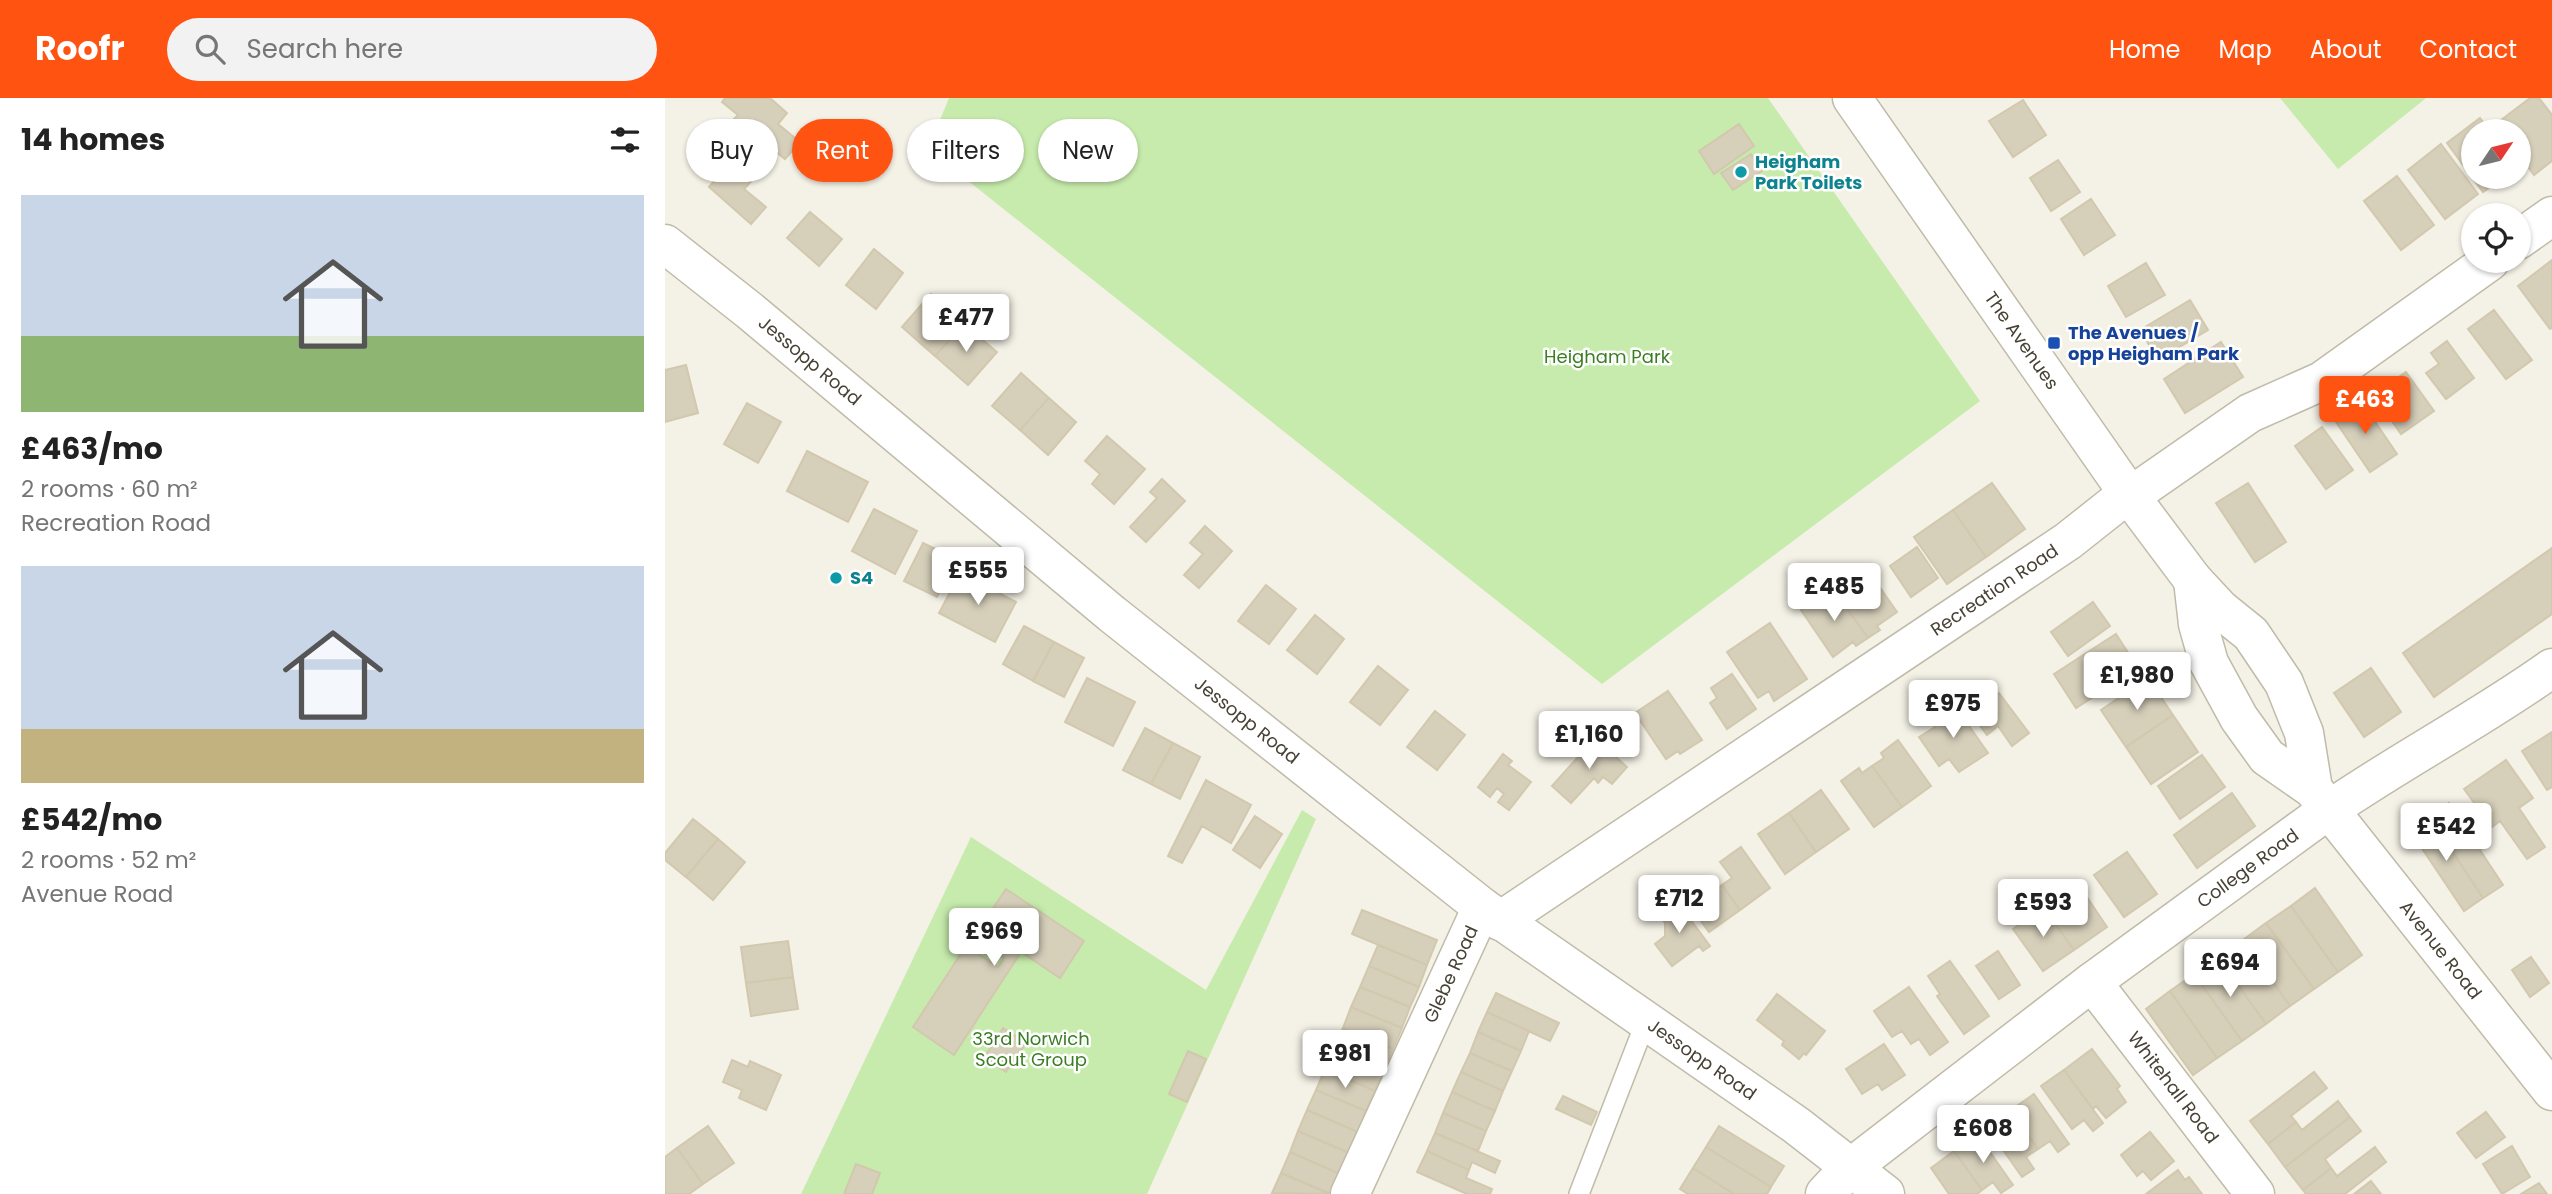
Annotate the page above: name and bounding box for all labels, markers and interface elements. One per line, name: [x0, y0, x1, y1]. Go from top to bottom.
search box: [167, 18, 657, 81]
text: Roofr: [35, 25, 125, 72]
icon: search: [191, 30, 229, 68]
text: Search here: [247, 31, 403, 67]
text: Home: [2109, 33, 2181, 66]
text: Map: [2219, 33, 2272, 66]
text: About: [2310, 33, 2381, 66]
text: Contact: [2419, 33, 2517, 66]
text: 14 homes: [21, 118, 165, 161]
chip: Buy: [686, 119, 778, 182]
chip: Rent: [792, 119, 893, 182]
chip: Filters: [907, 119, 1024, 182]
chip: New: [1038, 119, 1138, 182]
north arrow: [2461, 119, 2531, 189]
map controls: [2461, 119, 2531, 273]
icon: filters: [606, 121, 644, 159]
place label: Heigham Park Toilets: [1755, 149, 1862, 195]
marker: Heigham Park Toilets: [1733, 164, 1749, 180]
button: locate: [2461, 203, 2531, 273]
icon: home: [270, 241, 396, 367]
street label: The Avenues: [1979, 286, 2065, 394]
pin: £477: [925, 294, 1007, 354]
text: £477: [938, 301, 994, 333]
street label: Jessopp Road: [753, 310, 867, 411]
place label: The Avenues / opp Heigham Park: [2068, 320, 2240, 366]
marker: The Avenues / opp Heigham Park: [2046, 335, 2062, 351]
park label: Heigham Park: [1544, 344, 1671, 369]
pin: £463: [2324, 376, 2406, 436]
text: £463: [2335, 383, 2395, 415]
text: £463/mo: [21, 427, 163, 470]
text: 2 rooms · 60 m²: [21, 473, 198, 505]
text: Recreation Road: [21, 507, 211, 539]
street label: Recreation Road: [1925, 538, 2063, 642]
pin: £555: [937, 547, 1019, 607]
text: £555: [948, 554, 1008, 586]
pin: £485: [1793, 564, 1875, 623]
place label: S4: [850, 565, 873, 590]
marker: S4: [828, 570, 844, 586]
text: £485: [1804, 570, 1864, 602]
icon: home: [270, 612, 396, 738]
pin: £1,980: [2080, 652, 2194, 712]
text: £1,980: [2100, 659, 2174, 691]
street label: Jessopp Road: [1189, 671, 1304, 769]
pin: £975: [1912, 680, 1994, 740]
text: £975: [1925, 687, 1981, 719]
pin: £1,160: [1532, 712, 1646, 771]
text: £1,160: [1555, 718, 1623, 750]
text: £542/mo: [21, 798, 162, 841]
pin: £542: [2405, 804, 2487, 863]
text: £542: [2417, 810, 2475, 842]
street label: College Road: [2191, 823, 2304, 914]
text: 2 rooms · 52 m²: [21, 844, 196, 876]
pin: £712: [1638, 876, 1720, 935]
text: Avenue Road: [21, 878, 173, 910]
pin: £593: [2002, 880, 2084, 939]
text: £712: [1654, 882, 1704, 914]
text: £593: [2014, 886, 2072, 918]
street label: Avenue Road: [2394, 895, 2488, 1004]
pin: £969: [953, 908, 1035, 968]
text: £969: [965, 915, 1023, 947]
street label: Glebe Road: [1417, 921, 1484, 1027]
pin: £694: [2189, 940, 2271, 999]
text: £694: [2200, 946, 2260, 978]
street label: Jessopp Road: [1643, 1013, 1762, 1106]
park label: 33rd Norwich Scout Group: [972, 1026, 1090, 1072]
street label: Whitehall Road: [2122, 1026, 2225, 1148]
pin: £981: [1304, 1030, 1386, 1090]
text: £981: [1319, 1037, 1371, 1069]
pin: £608: [1942, 1105, 2024, 1165]
text: £608: [1953, 1112, 2013, 1144]

